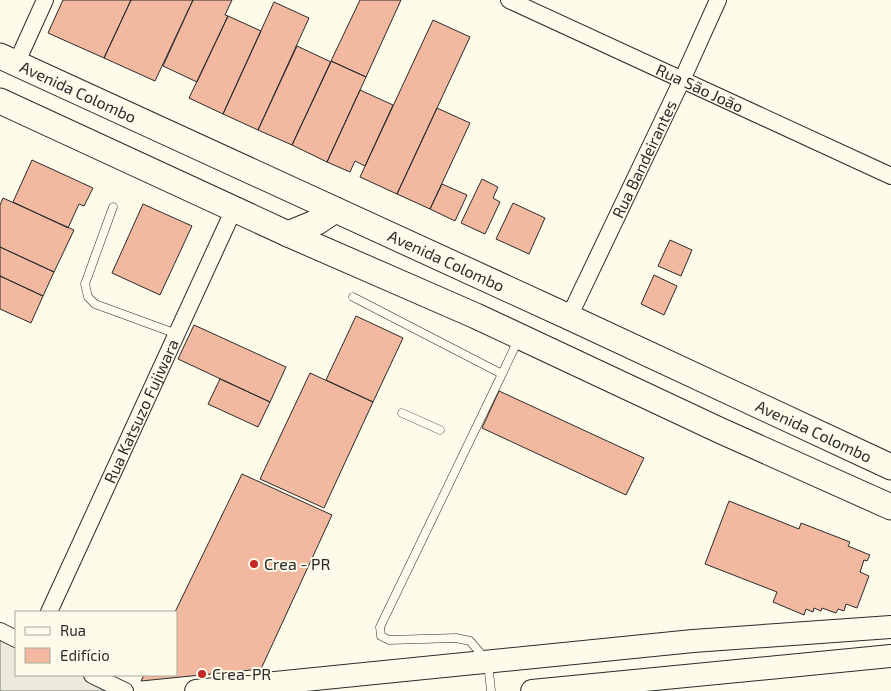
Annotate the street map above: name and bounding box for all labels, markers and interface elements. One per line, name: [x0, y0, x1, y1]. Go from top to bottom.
street label: Avenida Colombo: [17, 57, 139, 126]
street label: Rua São João: [653, 59, 747, 116]
street label: Rua Bandeirantes: [608, 97, 680, 221]
street label: Avenida Colombo: [385, 225, 508, 295]
street label: Rua Katsuzo Fujiwara: [99, 336, 182, 486]
street label: Avenida Colombo: [753, 395, 875, 466]
place label: Crea - PR: [264, 554, 330, 573]
marker: Crea - PR: [248, 558, 260, 570]
legend: [15, 611, 178, 676]
text: Rua: [60, 621, 86, 639]
text: Edifício: [60, 646, 110, 664]
place label: Crea-PR: [212, 664, 271, 683]
marker: Crea-PR: [196, 668, 208, 680]

